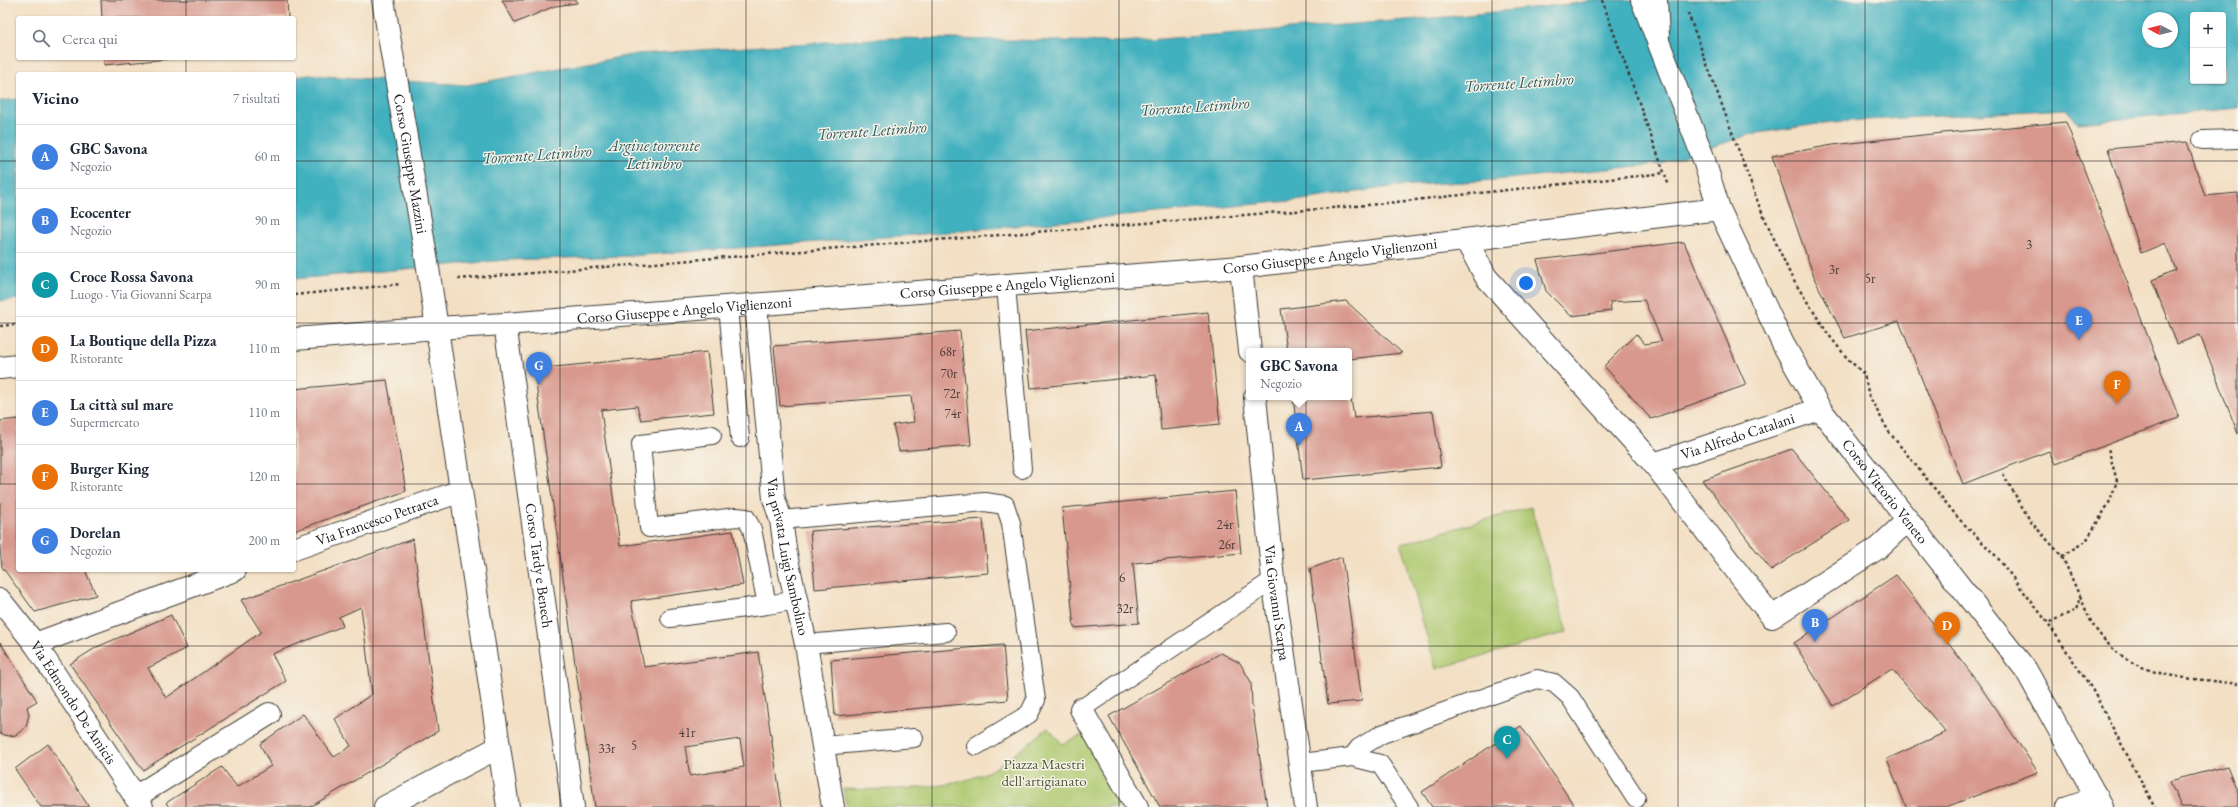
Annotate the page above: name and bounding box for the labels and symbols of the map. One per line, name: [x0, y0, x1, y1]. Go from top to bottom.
north arrow: [2142, 12, 2178, 48]
water label: Torrente Letimbro: [1464, 68, 1575, 97]
street label: Corso Giuseppe Mazzini: [390, 92, 432, 235]
water label: Torrente Letimbro: [1140, 92, 1251, 121]
water label: Torrente Letimbro: [817, 116, 928, 145]
water label: Argine torrente Letimbro: [607, 135, 700, 174]
water label: Torrente Letimbro: [482, 140, 593, 169]
street label: Corso Giuseppe e Angelo Viglienzoni: [1222, 233, 1438, 277]
house number: 3: [2026, 236, 2032, 253]
house number: 3r: [1829, 261, 1840, 278]
street label: Corso Giuseppe e Angelo Viglienzoni: [899, 267, 1116, 302]
house number: 5r: [1865, 270, 1876, 287]
your location: [1516, 273, 1536, 293]
street label: Corso Giuseppe e Angelo Viglienzoni: [576, 292, 793, 327]
pin: E: [2066, 307, 2092, 340]
house number: 68r: [940, 343, 957, 360]
pin: G: [526, 352, 552, 385]
house number: 70r: [941, 365, 958, 382]
pin: F: [2104, 371, 2130, 404]
house number: 72r: [944, 385, 961, 402]
house number: 74r: [945, 405, 962, 422]
street label: Via Alfredo Catalani: [1678, 408, 1797, 464]
pin: A: [1286, 413, 1312, 446]
street label: Corso Vittorio Veneto: [1838, 435, 1933, 547]
street label: Via privata Luigi Sambolino: [763, 477, 814, 637]
street label: Via Francesco Petrarca: [313, 490, 441, 550]
street label: Corso Tardy e Benech: [521, 502, 558, 630]
house number: 24r: [1217, 516, 1234, 533]
house number: 26r: [1219, 536, 1236, 553]
street label: Via Giovanni Scarpa: [1261, 544, 1295, 662]
house number: 6: [1119, 569, 1125, 586]
house number: 32r: [1117, 600, 1134, 617]
pin: B: [1802, 609, 1828, 642]
pin: D: [1934, 612, 1960, 645]
street label: Via Edmondo De Amicis: [26, 637, 121, 768]
house number: 41r: [679, 724, 696, 741]
pin: C: [1494, 726, 1520, 759]
house number: 5: [631, 737, 637, 754]
house number: 33r: [599, 740, 616, 757]
park label: Piazza Maestri dell'artigianato: [1001, 754, 1087, 790]

